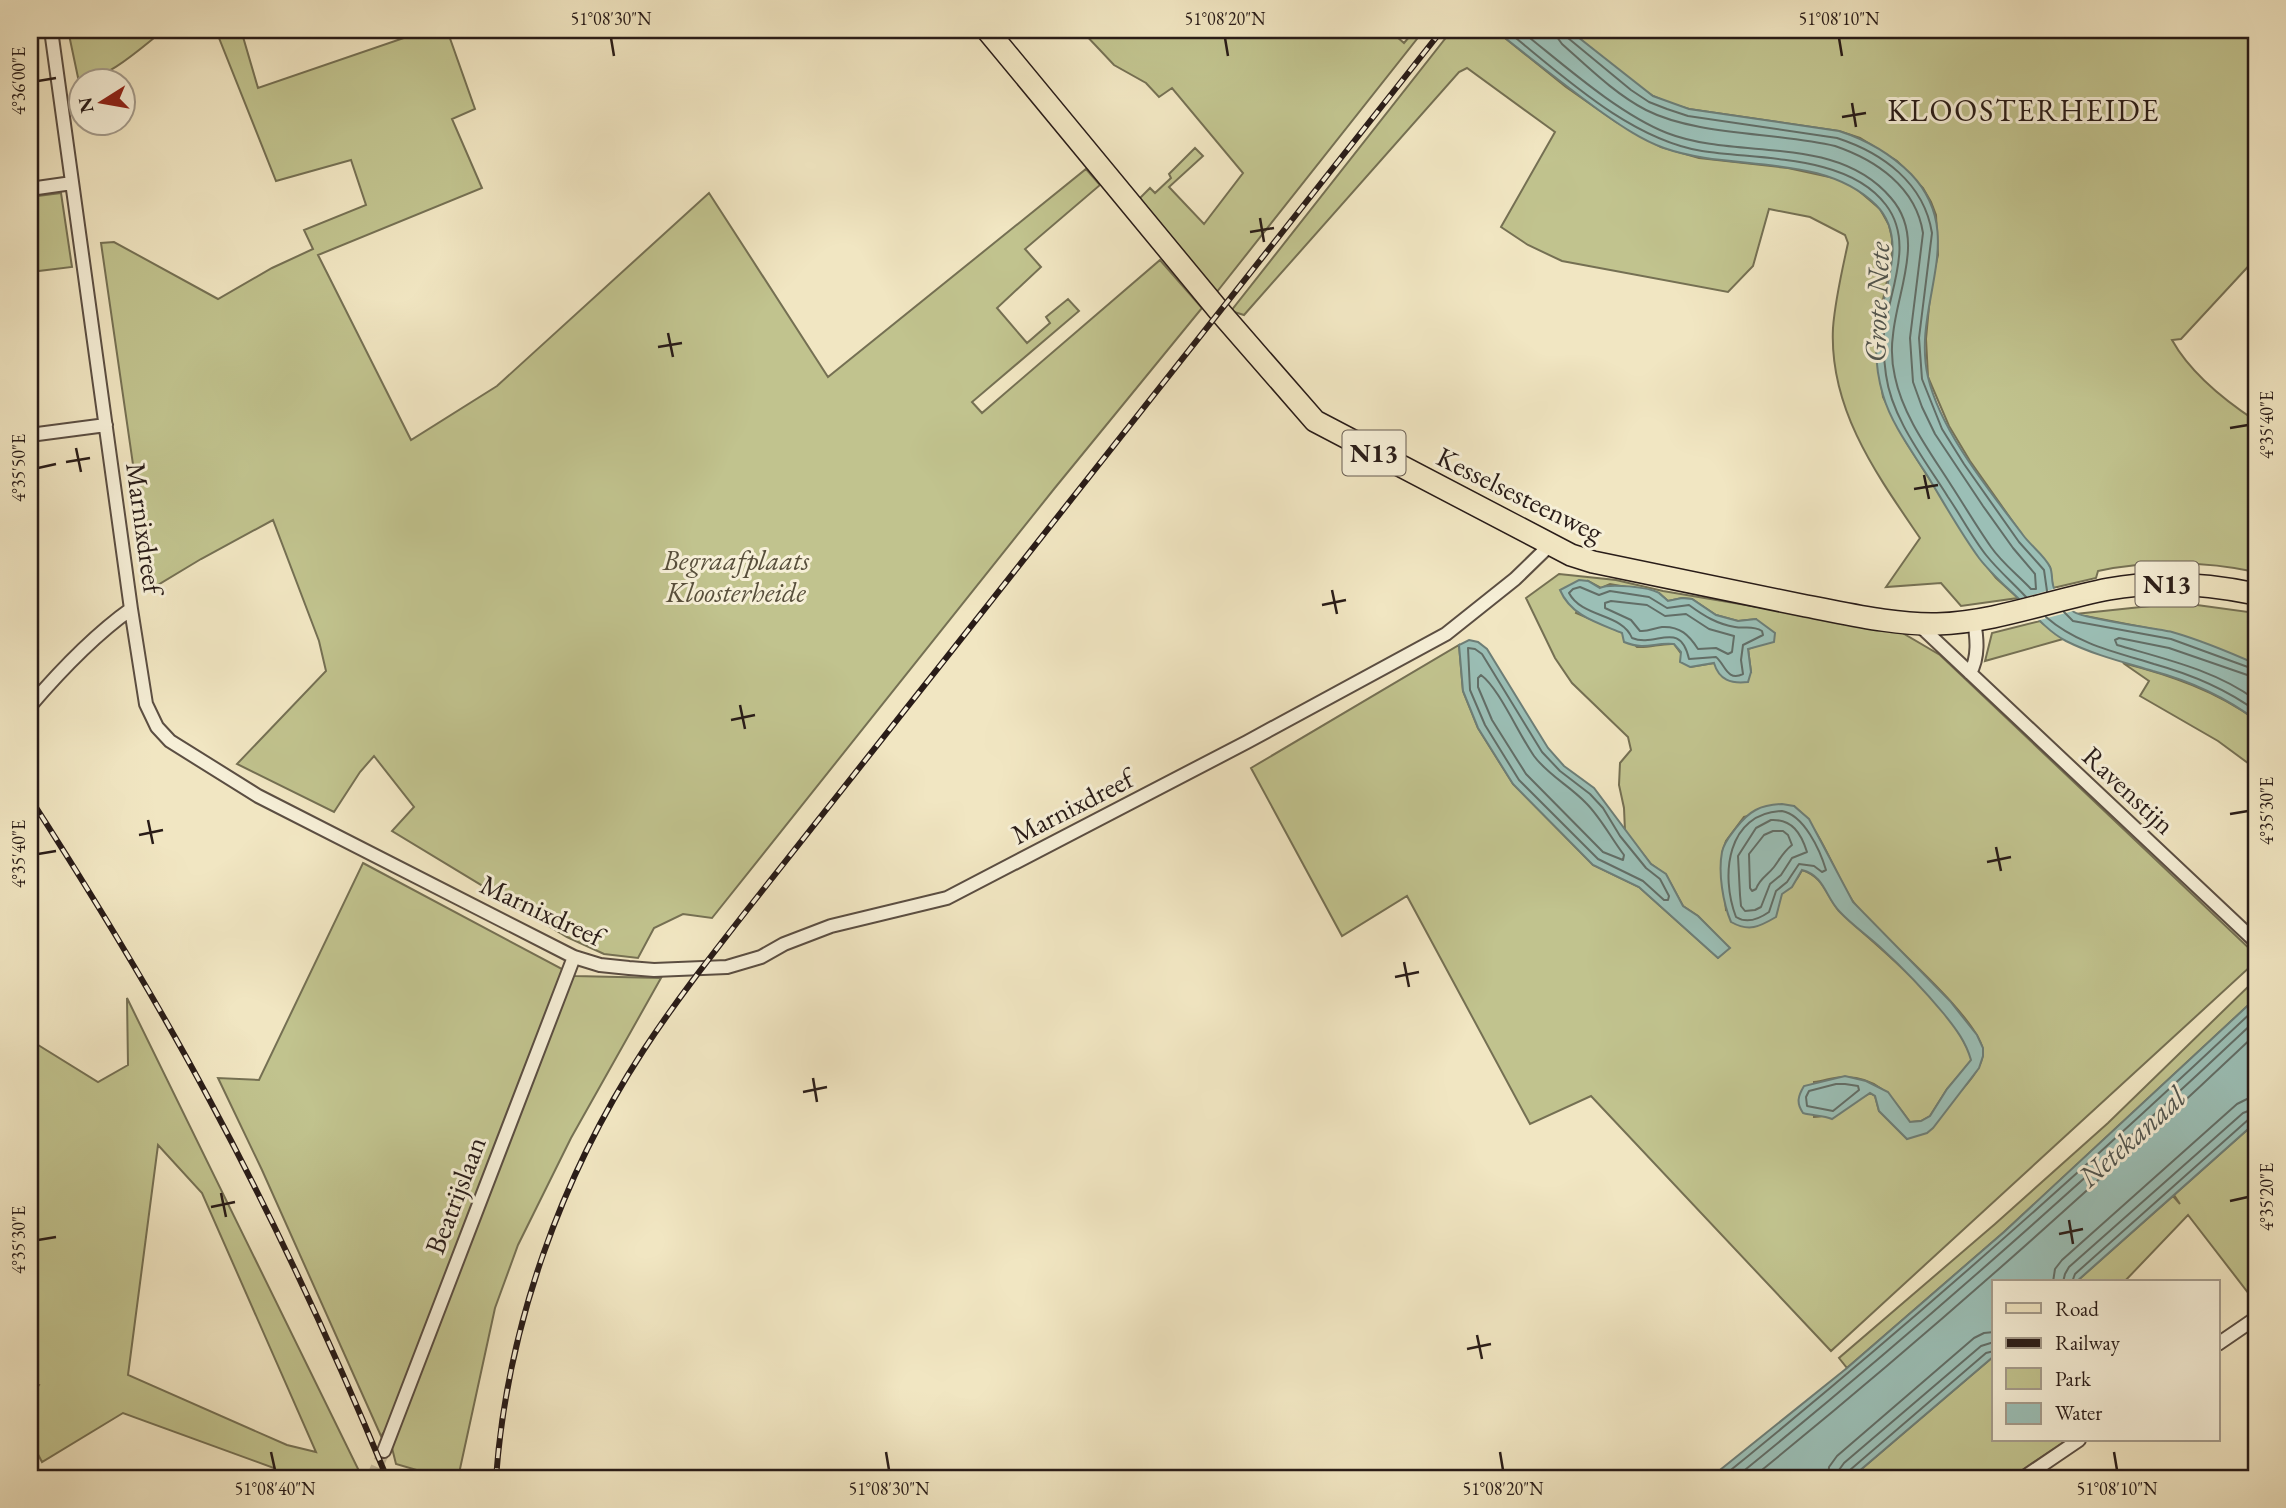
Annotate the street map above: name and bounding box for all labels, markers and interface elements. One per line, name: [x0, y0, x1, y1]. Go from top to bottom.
text: 51°08'30"N: [571, 7, 652, 30]
text: 51°08'20"N: [1185, 7, 1266, 30]
text: 51°08'10"N: [1799, 7, 1880, 30]
text: 4°36'00"E: [7, 47, 30, 115]
north arrow: [66, 66, 136, 136]
district label: KLOOSTERHEIDE: [1887, 91, 2161, 130]
text: N: [72, 95, 100, 115]
water label: Grote Nete: [1855, 240, 1898, 363]
text: 4°35'40"E: [2255, 391, 2278, 459]
road number: N13: [1342, 430, 1406, 475]
text: 4°35'50"E: [7, 434, 30, 502]
street label: Kesselsesteenweg: [1431, 438, 1610, 550]
street label: Marnixdreef: [118, 460, 172, 599]
park label: Begraafplaats Kloosterheide: [662, 542, 809, 610]
road number: N13: [2136, 562, 2198, 606]
street label: Ravenstijn: [2075, 738, 2183, 842]
street label: Marnixdreef: [1005, 759, 1142, 852]
text: 4°35'30"E: [2255, 777, 2278, 845]
text: 4°35'40"E: [7, 820, 30, 888]
street label: Marnixdreef: [474, 866, 612, 956]
water label: Netekanaal: [2069, 1077, 2195, 1196]
street label: Beatrijslaan: [416, 1131, 494, 1259]
text: 4°35'20"E: [2255, 1163, 2278, 1231]
text: 4°35'30"E: [7, 1206, 30, 1274]
legend: [1992, 1280, 2220, 1442]
text: Road: [2055, 1295, 2099, 1322]
text: Railway: [2055, 1329, 2121, 1356]
text: Park: [2055, 1365, 2092, 1392]
text: Water: [2055, 1399, 2102, 1426]
text: 51°08'40"N: [235, 1477, 316, 1500]
text: 51°08'30"N: [849, 1477, 930, 1500]
text: 51°08'20"N: [1463, 1477, 1544, 1500]
text: 51°08'10"N: [2077, 1477, 2158, 1500]

